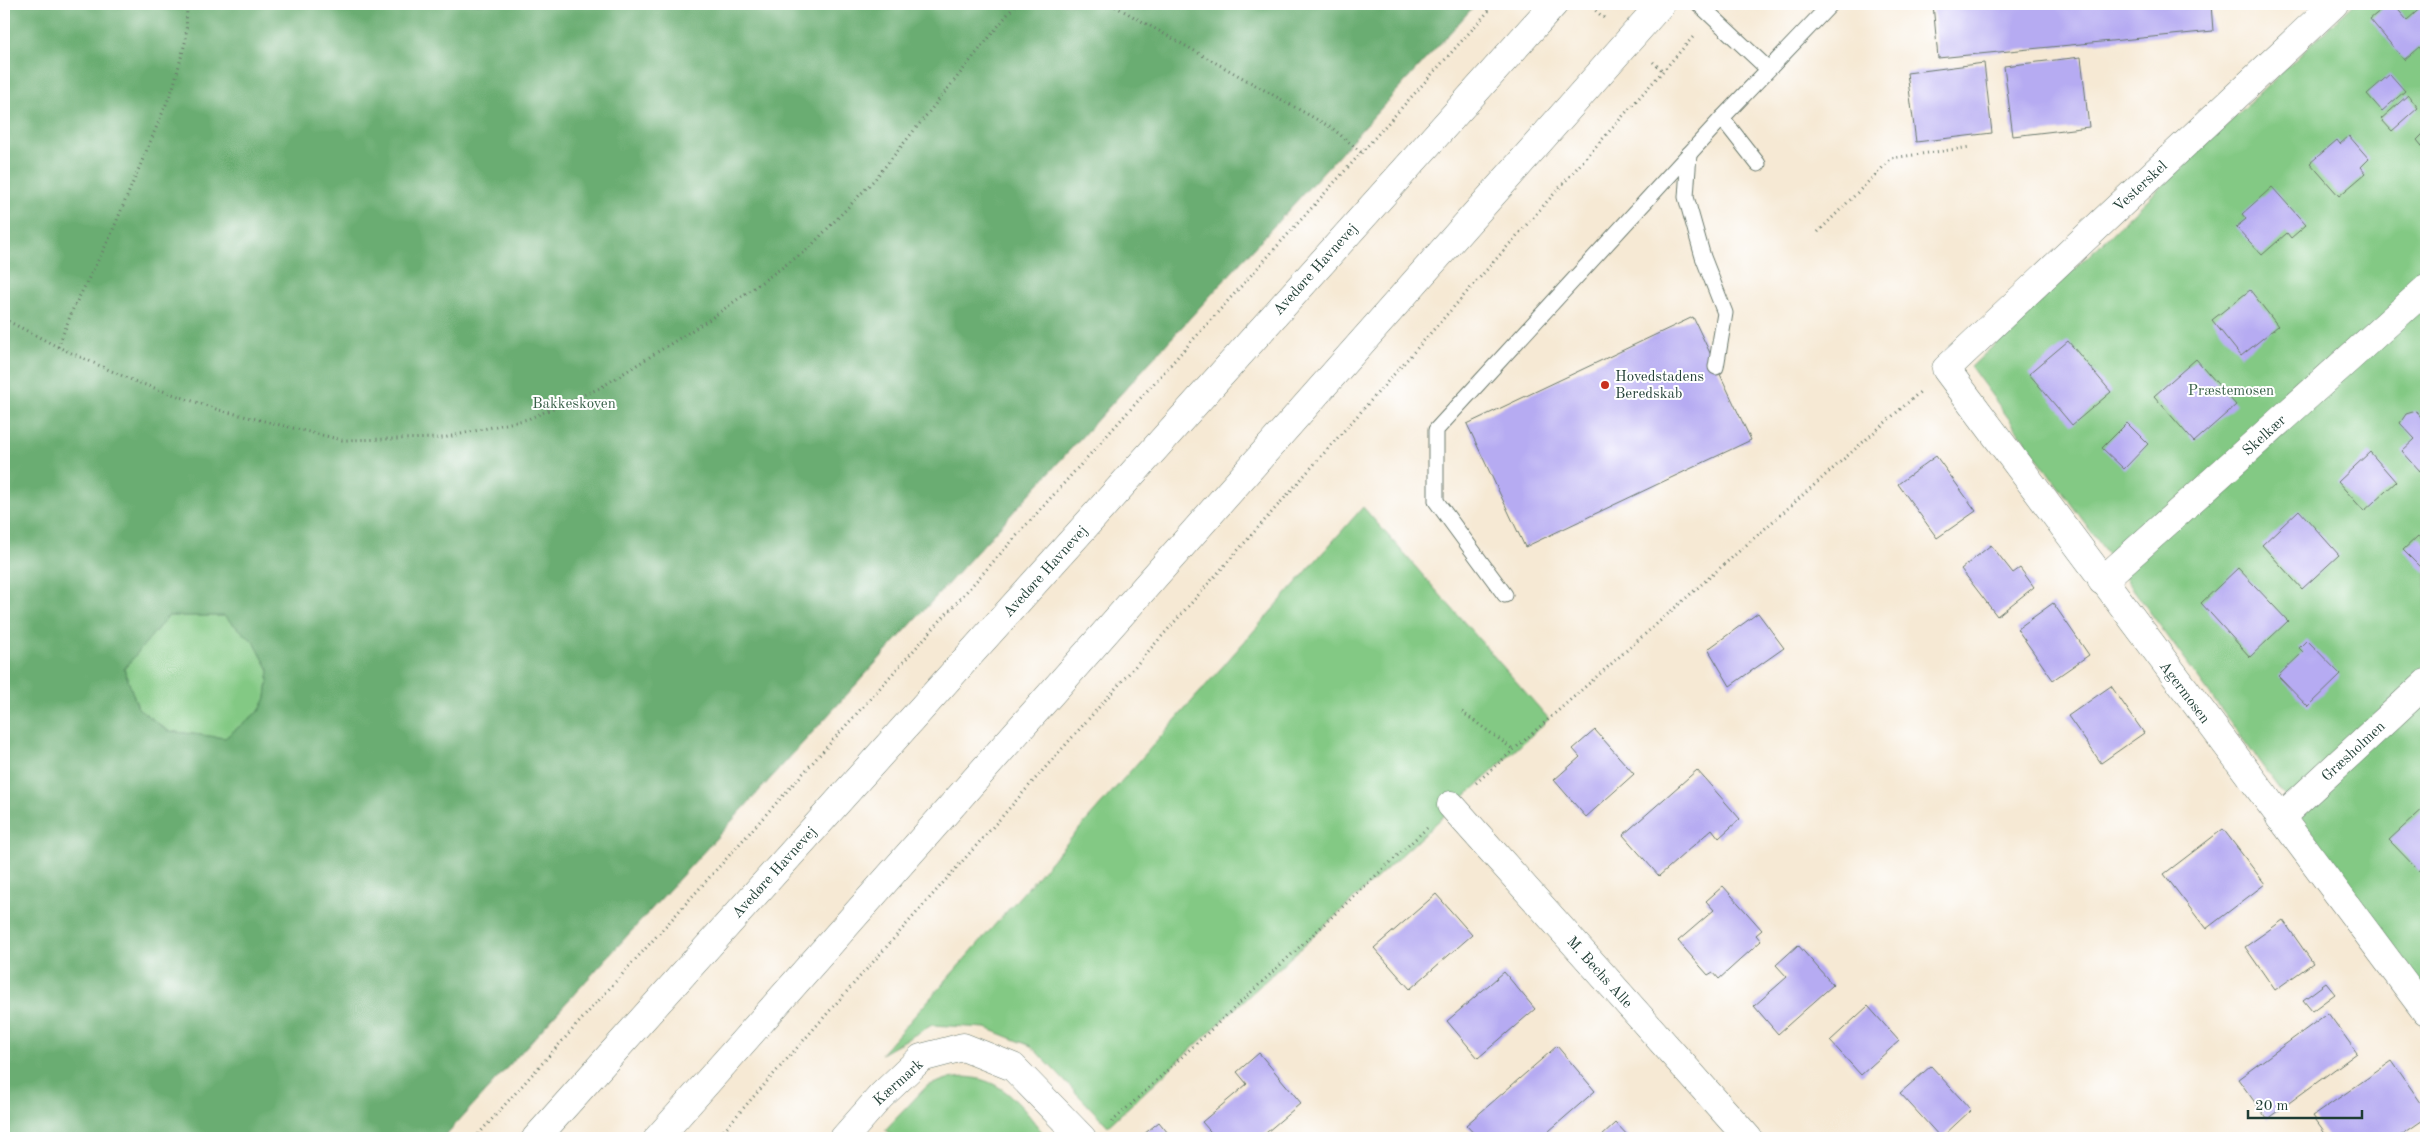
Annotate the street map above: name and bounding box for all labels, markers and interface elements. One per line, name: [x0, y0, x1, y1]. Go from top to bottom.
street label: Vesterskel: [2111, 159, 2171, 215]
street label: Avedøre Havnevej: [1271, 221, 1361, 319]
place label: Hovedstadens Beredskab: [1615, 370, 1704, 402]
marker: Hovedstadens Beredskab: [1599, 379, 1611, 391]
park label: Præstemosen: [2188, 384, 2274, 399]
park label: Bakkeskoven: [532, 397, 616, 412]
street label: Skelkær: [2240, 413, 2290, 459]
street label: Avedøre Havnevej: [1001, 523, 1091, 621]
street label: Agermosen: [2156, 659, 2212, 727]
street label: Græsholmen: [2319, 719, 2389, 785]
street label: Avedøre Havnevej: [730, 824, 820, 922]
street label: M. Bechs Alle: [1563, 935, 1635, 1012]
street label: Kærmark: [871, 1057, 927, 1109]
scale bar: [2248, 1087, 2361, 1119]
text: 20 m: [2255, 1099, 2289, 1114]

